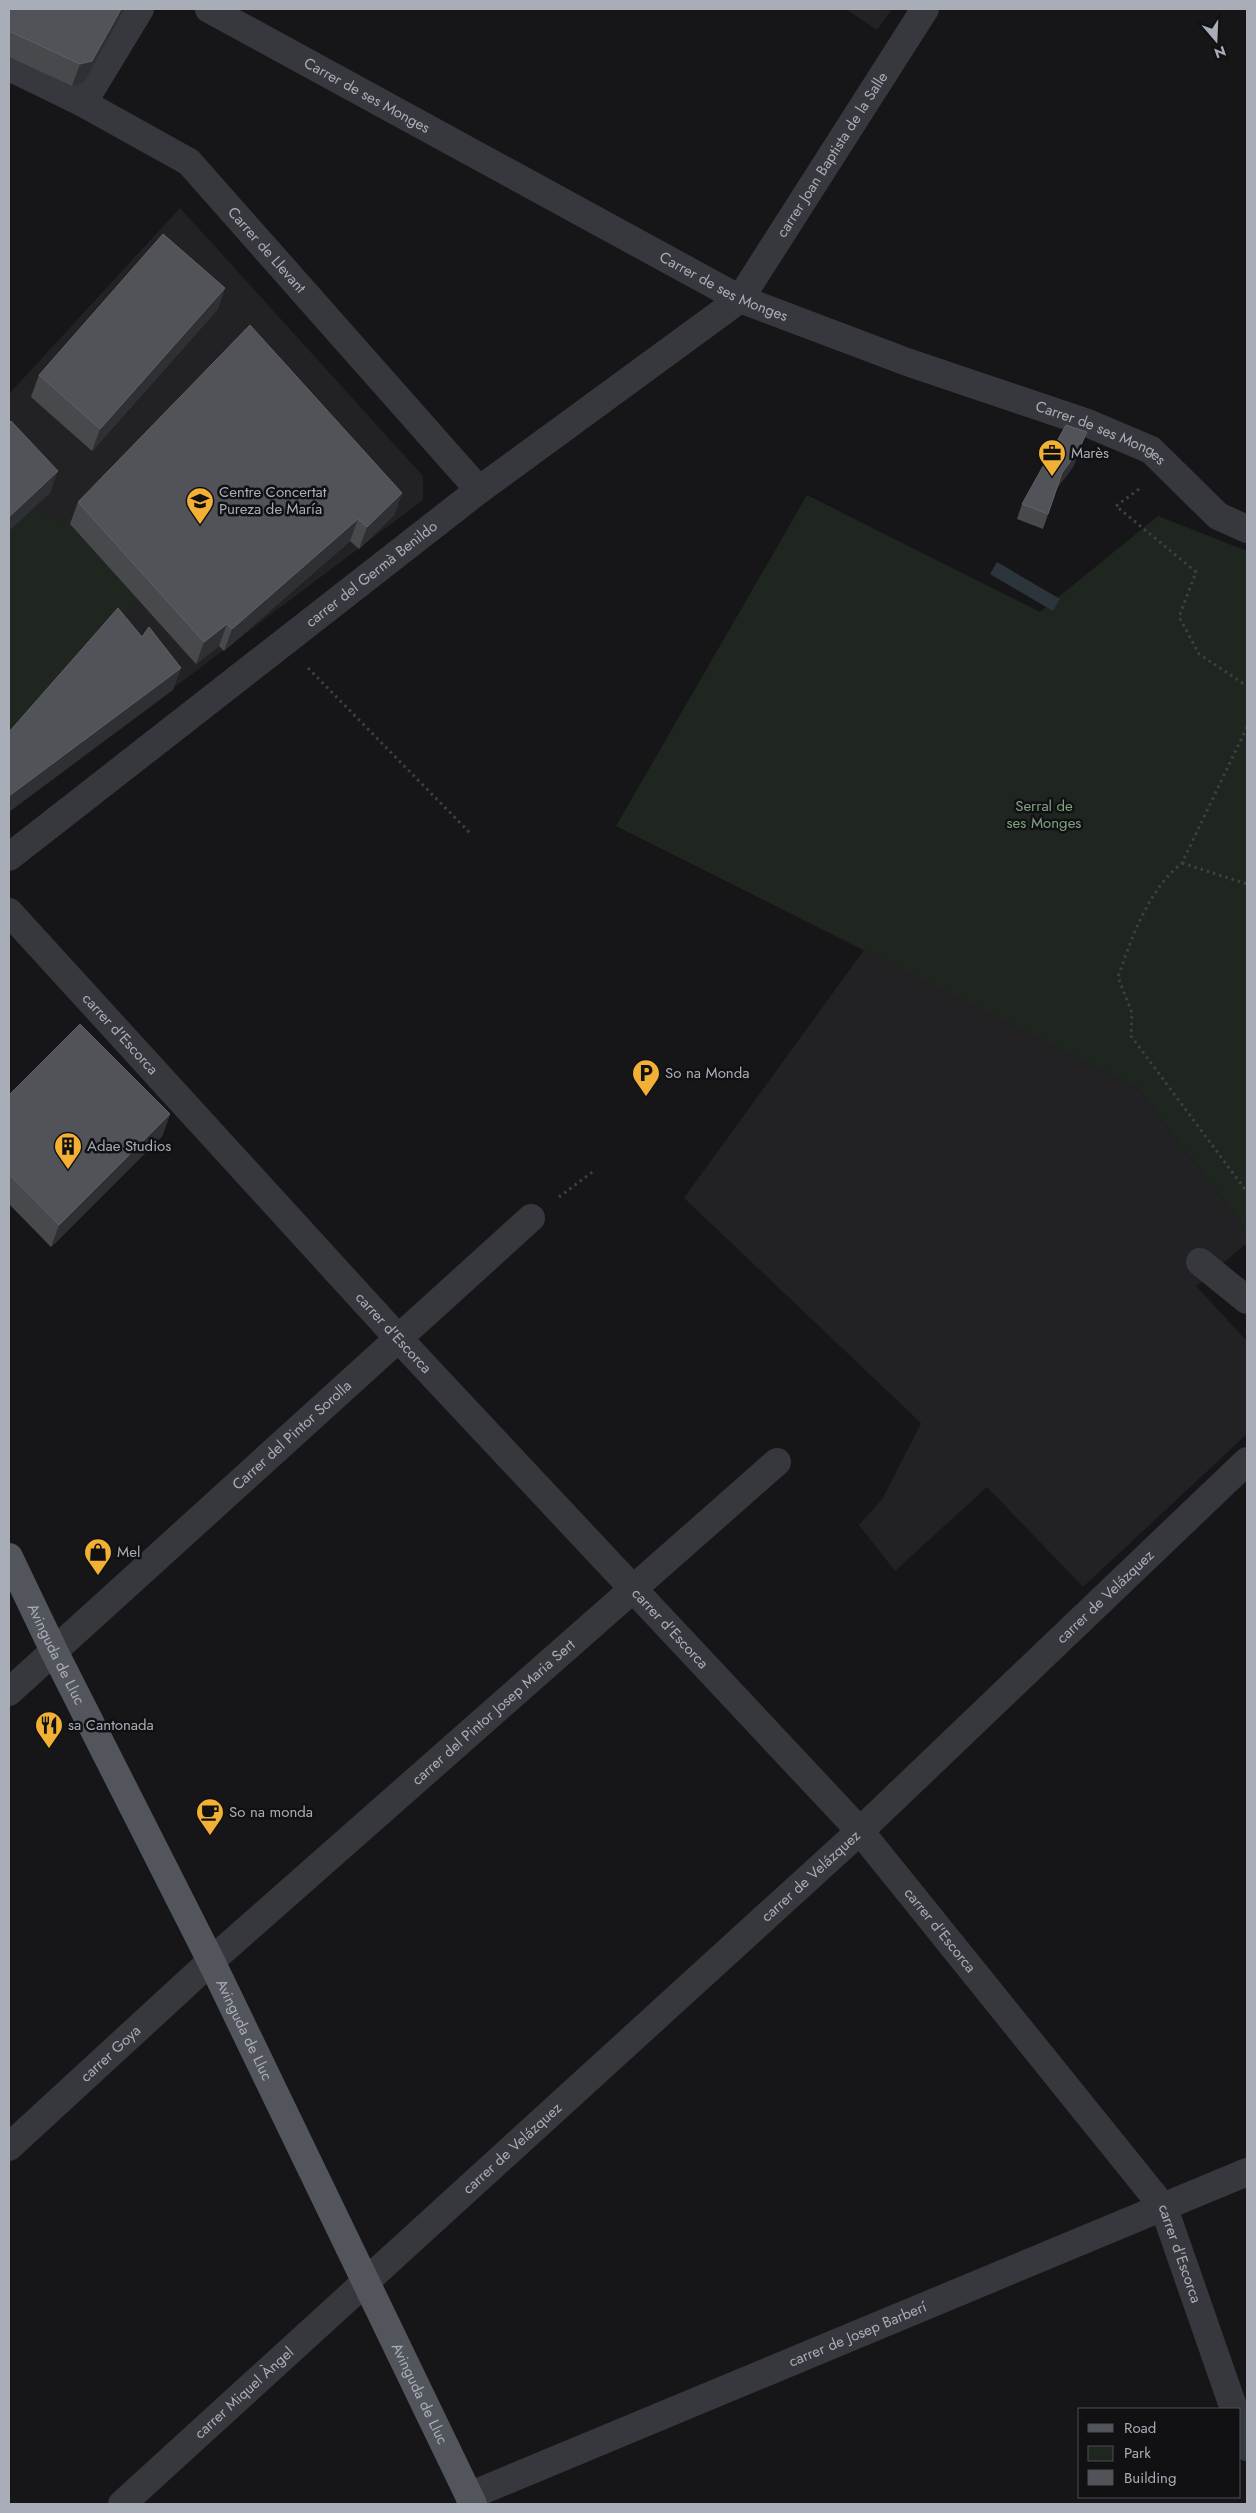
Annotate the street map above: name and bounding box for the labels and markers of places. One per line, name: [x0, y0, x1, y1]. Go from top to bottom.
office icon: Marès: [1037, 438, 1067, 477]
place label: Marès: [1071, 442, 1109, 464]
place label: Centre Concertat Pureza de María: [219, 481, 327, 520]
school or university icon: Centre Concertat Pureza de María: [185, 486, 215, 525]
parking icon: So na Monda: [631, 1058, 661, 1097]
place label: So na Monda: [665, 1062, 749, 1084]
building icon: Adae Studios: [53, 1131, 83, 1170]
place label: Adae Studios: [87, 1135, 171, 1157]
shop icon: Mel: [83, 1537, 113, 1576]
place label: Mel: [117, 1541, 140, 1563]
restaurant icon: sa Cantonada: [34, 1710, 64, 1749]
place label: sa Cantonada: [68, 1714, 154, 1736]
cafe icon: So na monda: [195, 1797, 225, 1836]
place label: So na monda: [229, 1801, 313, 1823]

